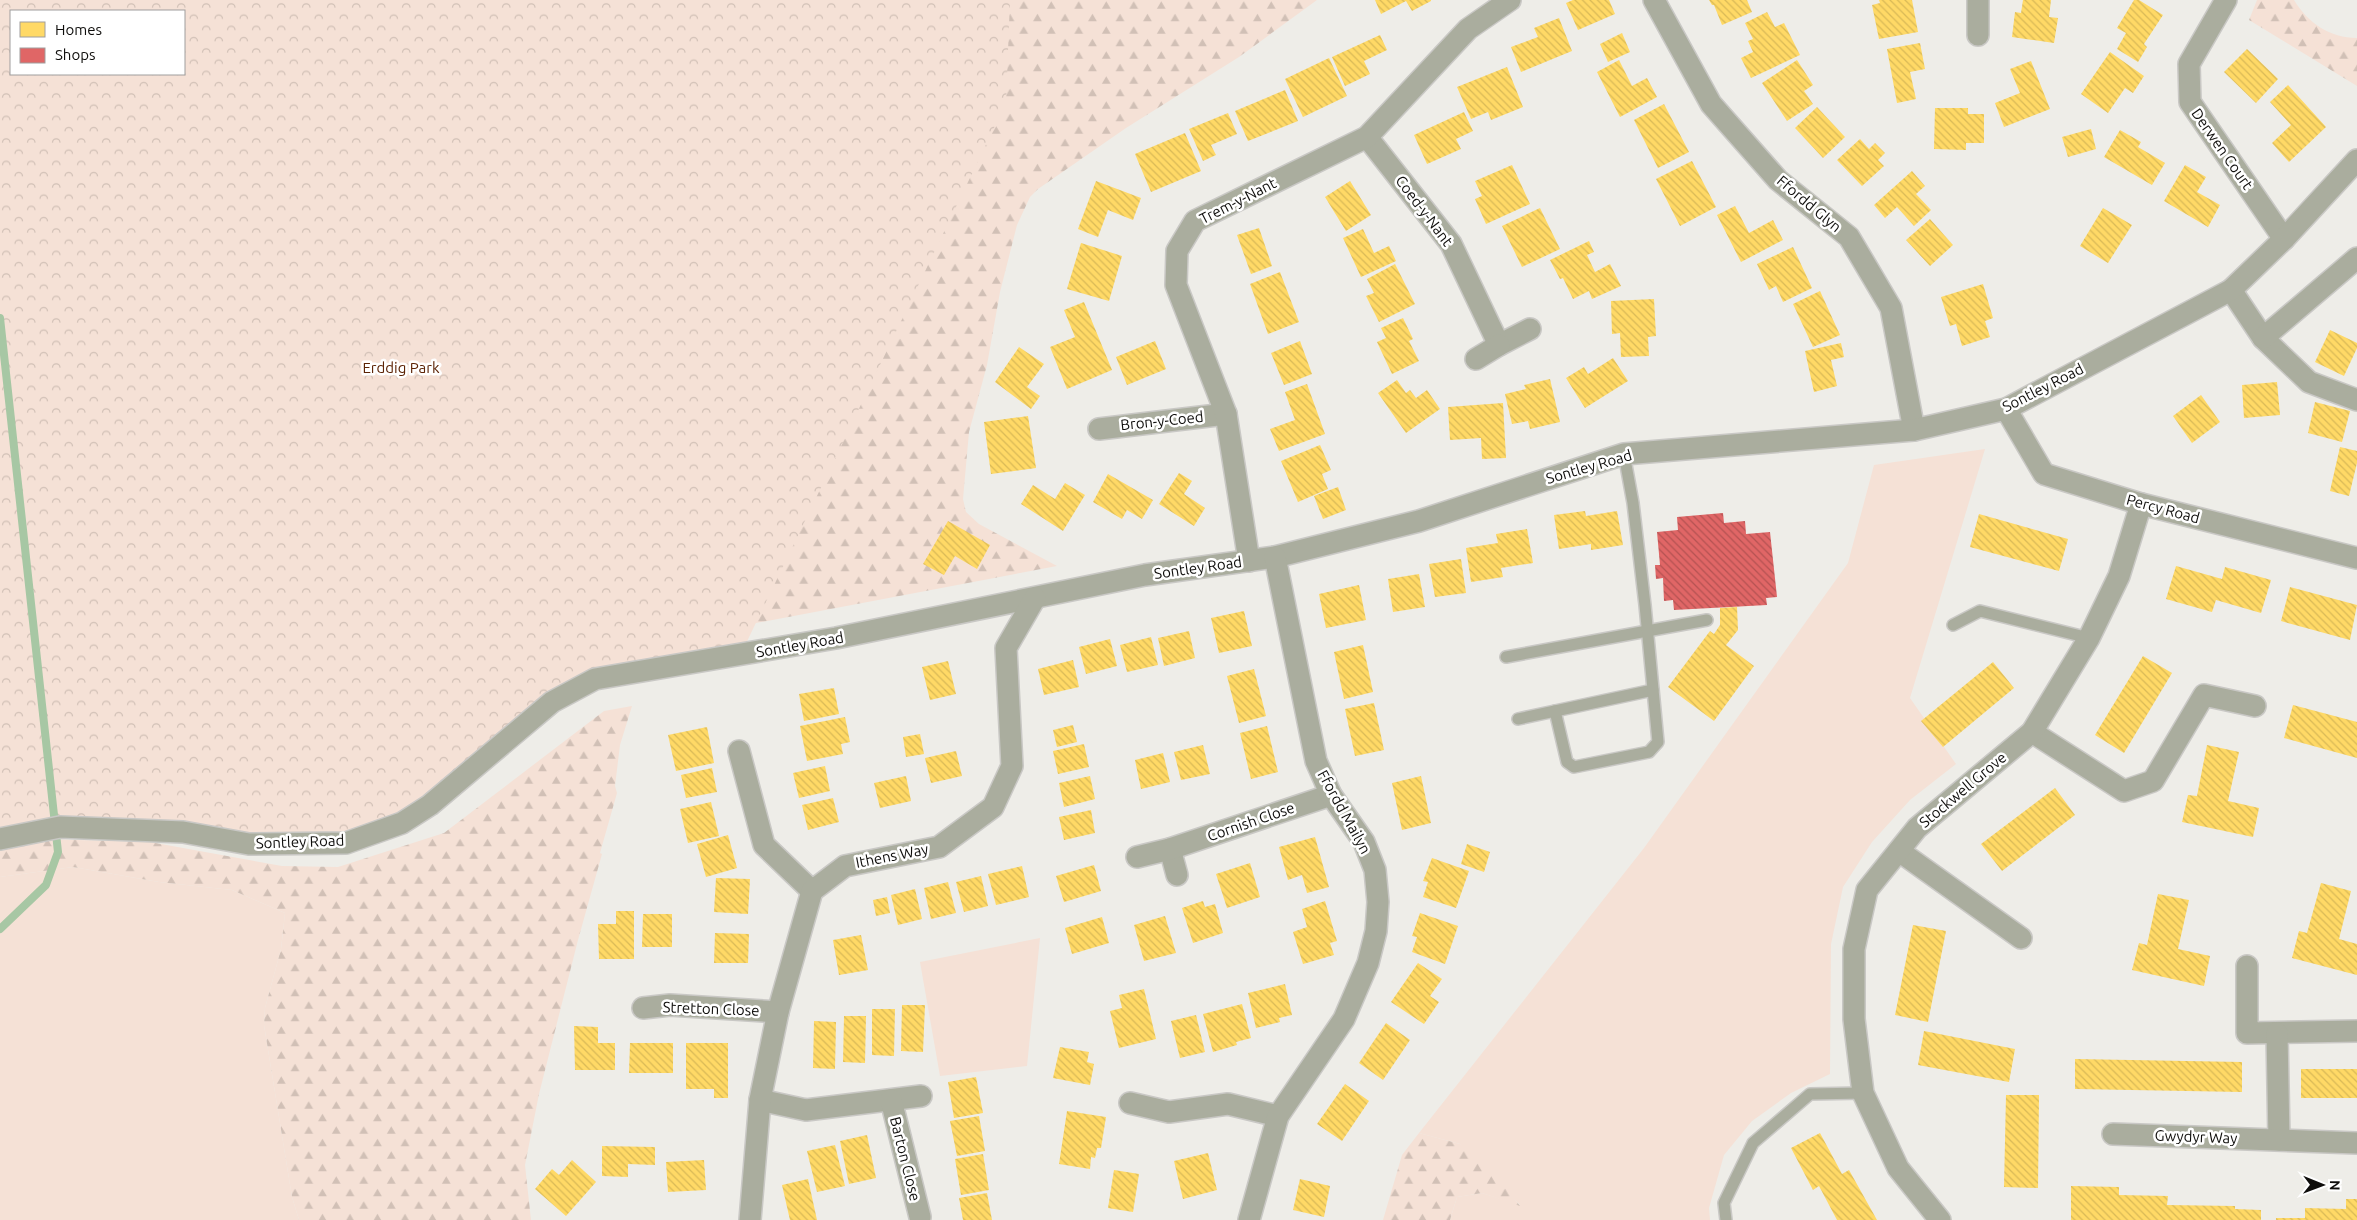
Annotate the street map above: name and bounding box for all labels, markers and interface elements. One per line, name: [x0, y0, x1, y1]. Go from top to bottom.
legend: [10, 10, 185, 75]
text: Homes: [55, 21, 102, 38]
text: Shops: [55, 46, 96, 63]
street label: Derwen Court: [2188, 105, 2257, 193]
street label: Coed-y-Nant: [1392, 172, 1456, 249]
street label: Ffordd Glyn: [1774, 172, 1845, 235]
street label: Trem-y-Nant: [1197, 174, 1279, 227]
park label: Erddig Park: [362, 359, 440, 376]
street label: Sontley Road: [1999, 360, 2086, 415]
street label: Bron-y-Coed: [1120, 408, 1204, 433]
street label: Sontley Road: [1544, 446, 1634, 487]
street label: Percy Road: [2125, 491, 2202, 526]
street label: Sontley Road: [1153, 553, 1243, 582]
street label: Sontley Road: [755, 628, 845, 661]
street label: Stockwell Grove: [1916, 748, 2010, 831]
street label: Ffordd Mailyn: [1314, 767, 1374, 857]
street label: Cornish Close: [1205, 799, 1297, 844]
street label: Sontley Road: [255, 831, 345, 852]
street label: Ithens Way: [854, 840, 930, 871]
street label: Stretton Close: [662, 998, 760, 1019]
street label: Barton Close: [887, 1115, 924, 1203]
street label: Gwydyr Way: [2154, 1127, 2238, 1146]
north arrow: [2297, 1160, 2347, 1210]
text: N: [2327, 1180, 2343, 1191]

